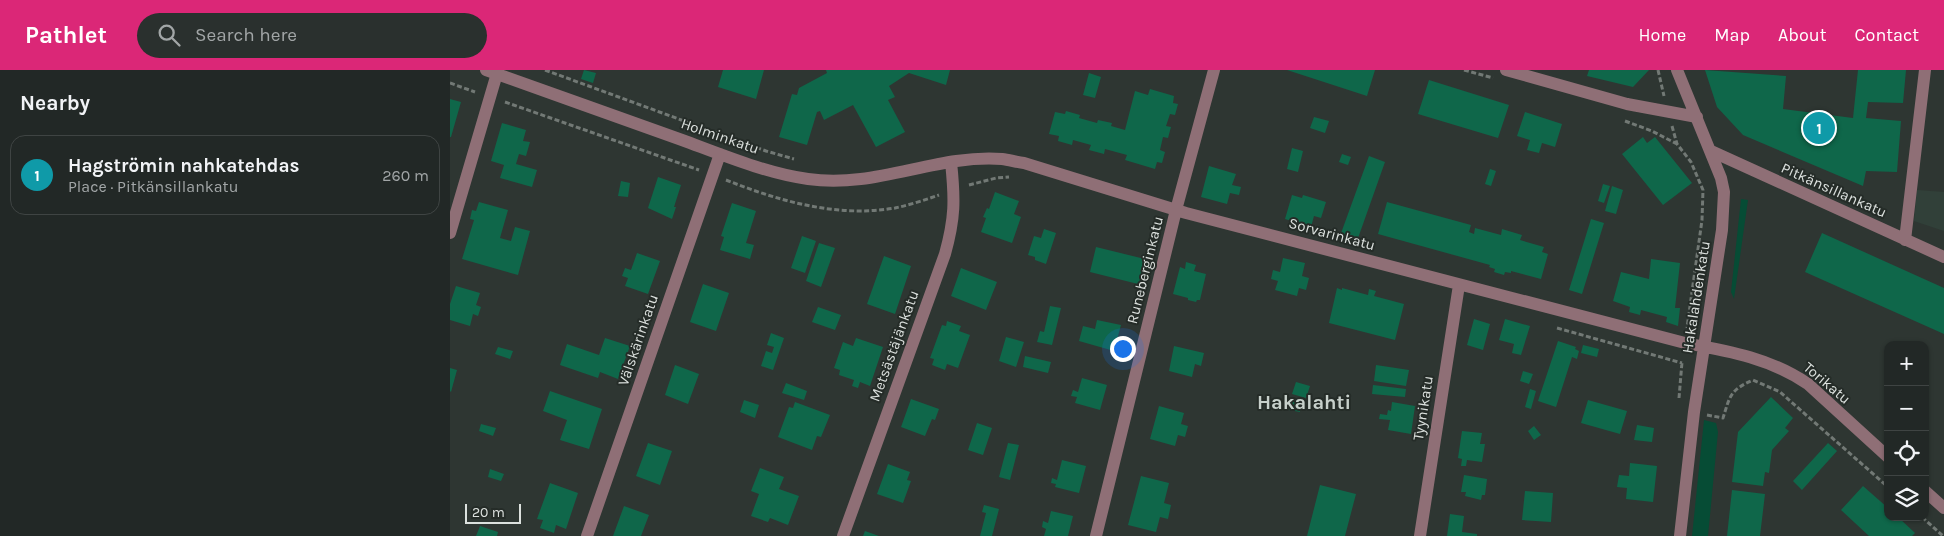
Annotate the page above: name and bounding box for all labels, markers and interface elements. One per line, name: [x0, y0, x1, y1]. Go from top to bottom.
search box: [137, 13, 487, 58]
text: Pathlet: [25, 21, 107, 49]
icon: search: [155, 21, 183, 49]
text: Search here: [195, 24, 297, 46]
text: Home: [1638, 24, 1686, 46]
text: Map: [1714, 24, 1750, 46]
text: About: [1778, 24, 1827, 46]
text: Contact: [1855, 24, 1919, 46]
text: Nearby: [20, 91, 90, 115]
pin: 1: [1803, 109, 1835, 147]
street label: Holminkatu: [679, 114, 761, 158]
text: Hagströmin nahkatehdas: [68, 155, 300, 177]
street label: Pitkänsillankatu: [1778, 159, 1890, 221]
text: 1: [34, 166, 40, 185]
text: 260 m: [382, 166, 429, 185]
text: Place · Pitkänsillankatu: [68, 177, 238, 196]
street label: Runeberginkatu: [1123, 214, 1167, 326]
street label: Sorvarinkatu: [1287, 214, 1377, 254]
street label: Hakalahdenkatu: [1678, 239, 1714, 355]
street label: Metsästäjänkatu: [865, 288, 923, 404]
street label: Välskärinkatu: [614, 292, 662, 388]
your location: [1110, 336, 1136, 362]
map controls: [1884, 341, 1929, 521]
button: +: [1884, 341, 1929, 386]
street label: Torikatu: [1800, 358, 1854, 408]
street label: Tyynikatu: [1409, 374, 1437, 442]
button: −: [1884, 386, 1929, 431]
district label: Hakalahti: [1257, 391, 1351, 414]
button: locate: [1884, 431, 1929, 476]
button: layers: [1884, 476, 1929, 521]
scale bar: [465, 501, 521, 524]
text: 20 m: [472, 504, 505, 521]

